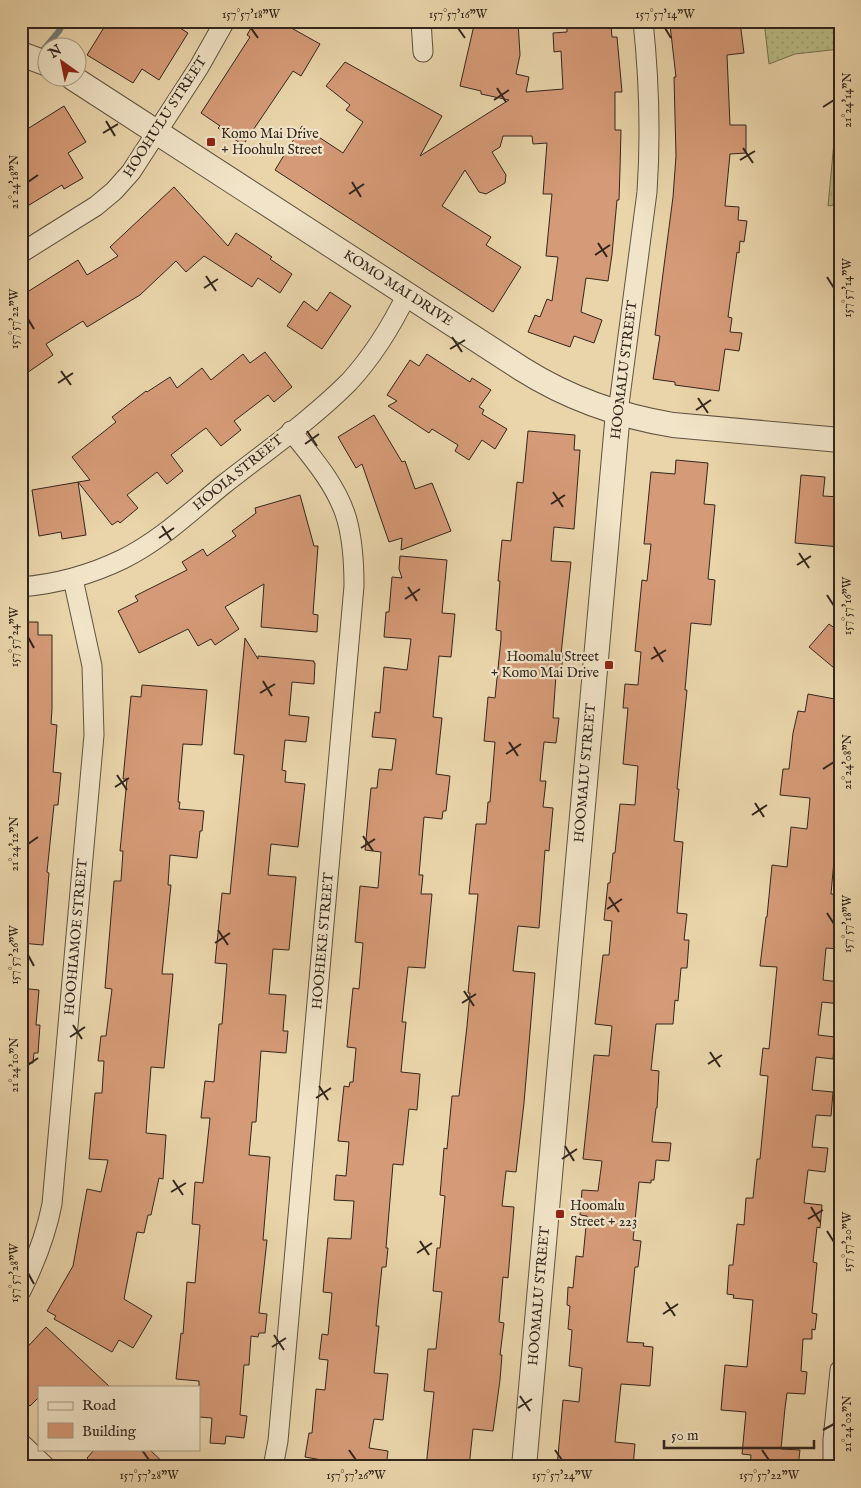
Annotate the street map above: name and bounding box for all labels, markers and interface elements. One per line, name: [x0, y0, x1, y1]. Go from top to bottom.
text: 157°57'18"W: [222, 7, 281, 22]
text: 157°57'16"W: [429, 7, 488, 22]
text: 157°57'14"W: [635, 7, 695, 22]
north arrow: [38, 38, 88, 88]
text: N: [45, 41, 65, 63]
street label: HOOHULU STREET: [119, 52, 211, 181]
text: 21°24'14"N: [840, 72, 855, 128]
place label: Komo Mai Drive + Hoohulu Street: [221, 125, 322, 159]
marker: Komo Mai Drive + Hoohulu Street: [205, 136, 217, 148]
text: 21°24'18"N: [7, 154, 22, 209]
street label: KOMO MAI DRIVE: [340, 246, 457, 330]
text: 157°57'14"W: [840, 258, 855, 318]
text: 157°57'22"W: [7, 288, 22, 349]
street label: HOOMALU STREET: [607, 299, 642, 440]
street label: HOOIA STREET: [189, 431, 287, 515]
text: 157°57'16"W: [840, 576, 855, 635]
text: 157°57'24"W: [7, 606, 22, 667]
place label: Hoomalu Street + Komo Mai Drive: [490, 648, 600, 682]
marker: Hoomalu Street + Komo Mai Drive: [603, 659, 615, 671]
street label: HOOMALU STREET: [570, 702, 600, 843]
text: 21°24'08"N: [840, 734, 855, 790]
text: 21°24'12"N: [7, 816, 22, 872]
street label: HOOHIAMOE STREET: [60, 857, 92, 1016]
street label: HOOHEKE STREET: [308, 871, 338, 1010]
text: 157°57'18"W: [840, 894, 855, 953]
text: 157°57'26"W: [7, 925, 22, 985]
text: 21°24'10"N: [7, 1037, 22, 1093]
place label: Hoomalu Street + 223: [570, 1197, 637, 1231]
marker: Hoomalu Street + 223: [554, 1208, 566, 1220]
text: 157°57'20"W: [840, 1211, 855, 1272]
street label: HOOMALU STREET: [524, 1225, 554, 1366]
text: 157°57'28"W: [7, 1243, 22, 1303]
legend: [38, 1386, 200, 1450]
text: 21°24'02"N: [840, 1395, 855, 1452]
text: Road: [82, 1396, 117, 1415]
scale bar: [664, 1418, 814, 1450]
text: Building: [82, 1422, 137, 1441]
text: 50 m: [671, 1426, 699, 1445]
text: 157°57'28"W: [119, 1468, 179, 1483]
text: 157°57'26"W: [326, 1468, 386, 1483]
text: 157°57'24"W: [532, 1468, 593, 1483]
text: 157°57'22"W: [739, 1468, 800, 1483]

